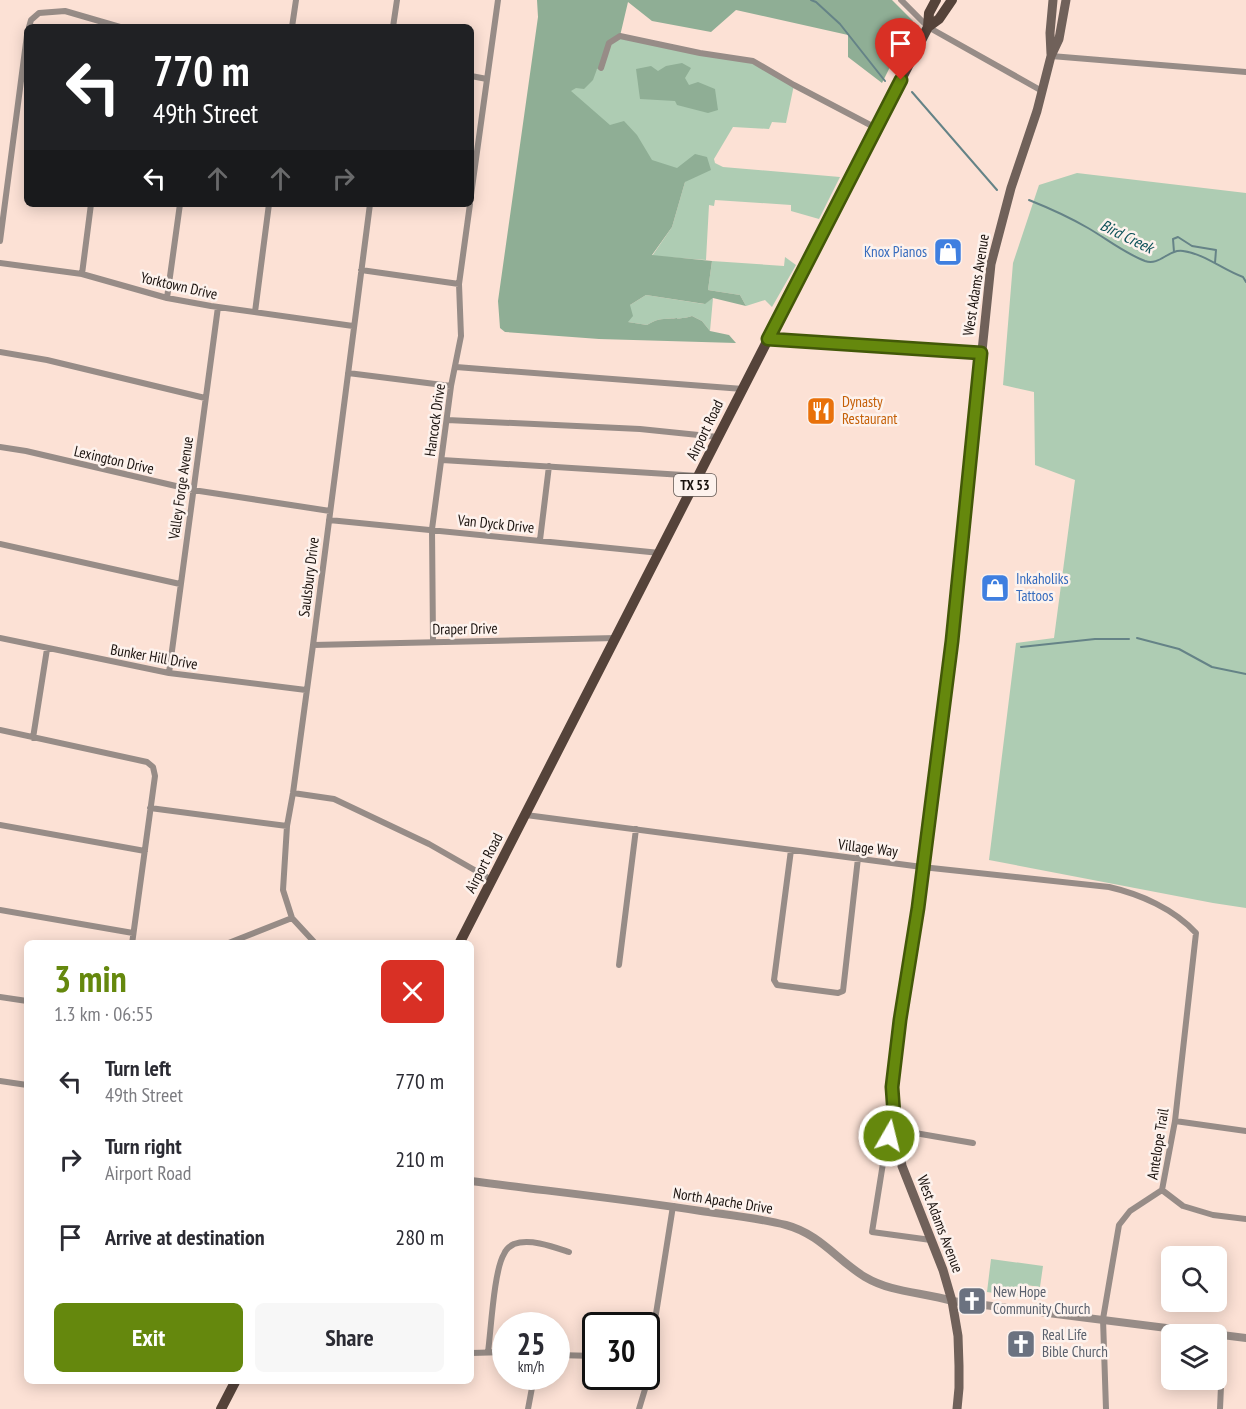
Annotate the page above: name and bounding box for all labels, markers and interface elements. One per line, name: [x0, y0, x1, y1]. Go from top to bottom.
pin: [875, 18, 926, 80]
icon: arrive: [884, 27, 917, 60]
text: 770 m: [153, 43, 250, 98]
icon: left: [54, 48, 132, 126]
text: 49th Street: [153, 96, 258, 130]
icon: left: [138, 162, 171, 195]
icon: ahead: [201, 162, 234, 195]
icon: ahead: [264, 162, 297, 195]
icon: right: [327, 162, 360, 195]
water label: Bird Creek: [1097, 215, 1158, 258]
street label: West Adams Avenue: [958, 233, 993, 337]
shop icon: Knox Pianos: [932, 236, 964, 268]
place label: Knox Pianos: [864, 242, 927, 261]
street label: Yorktown Drive: [139, 267, 219, 304]
street label: Hancock Drive: [420, 382, 449, 458]
place label: Dynasty Restaurant: [842, 392, 897, 428]
restaurant icon: Dynasty Restaurant: [805, 395, 837, 427]
street label: Airport Road: [682, 396, 727, 463]
street label: Valley Forge Avenue: [164, 435, 197, 542]
street label: Lexington Drive: [72, 441, 156, 478]
road number: TX 53: [674, 474, 716, 496]
street label: Van Dyck Drive: [456, 510, 535, 537]
street label: Saulsbury Drive: [294, 536, 323, 618]
place label: Inkaholiks Tattoos: [1016, 569, 1069, 605]
shop icon: Inkaholiks Tattoos: [979, 572, 1011, 604]
street label: Draper Drive: [432, 618, 498, 639]
street label: Bunker Hill Drive: [109, 640, 199, 674]
street label: Airport Road: [460, 830, 507, 896]
street label: Village Way: [836, 834, 899, 861]
text: 3 min: [54, 955, 127, 1002]
button: close: [381, 960, 444, 1023]
text: 1.3 km · 06:55: [54, 1001, 153, 1027]
text: Turn left: [105, 1054, 171, 1082]
icon: left: [54, 1065, 87, 1098]
text: 770 m: [395, 1067, 444, 1095]
text: 49th Street: [105, 1082, 183, 1108]
position arrow: [857, 1104, 921, 1168]
street label: Antelope Trail: [1143, 1107, 1173, 1181]
text: Turn right: [105, 1132, 182, 1160]
icon: right: [54, 1143, 87, 1176]
text: 210 m: [395, 1145, 444, 1173]
text: Airport Road: [105, 1160, 191, 1186]
street label: West Adams Avenue: [913, 1172, 968, 1275]
street label: North Apache Drive: [672, 1183, 774, 1218]
icon: arrive: [54, 1221, 87, 1254]
text: Arrive at destination: [105, 1223, 265, 1251]
text: 280 m: [395, 1223, 444, 1251]
map controls: [1161, 1246, 1227, 1390]
button: search: [1161, 1246, 1227, 1312]
place label: New Hope Community Church: [993, 1282, 1090, 1318]
church icon: New Hope Community Church: [956, 1285, 988, 1317]
button: Exit: [54, 1303, 243, 1372]
button: Share: [255, 1303, 444, 1372]
speed limit sign: 30: [582, 1312, 660, 1390]
text: 25: [517, 1324, 545, 1363]
button: layers: [1161, 1324, 1227, 1390]
place label: Real Life Bible Church: [1042, 1325, 1108, 1361]
church icon: Real Life Bible Church: [1005, 1328, 1037, 1360]
text: km/h: [518, 1357, 544, 1376]

